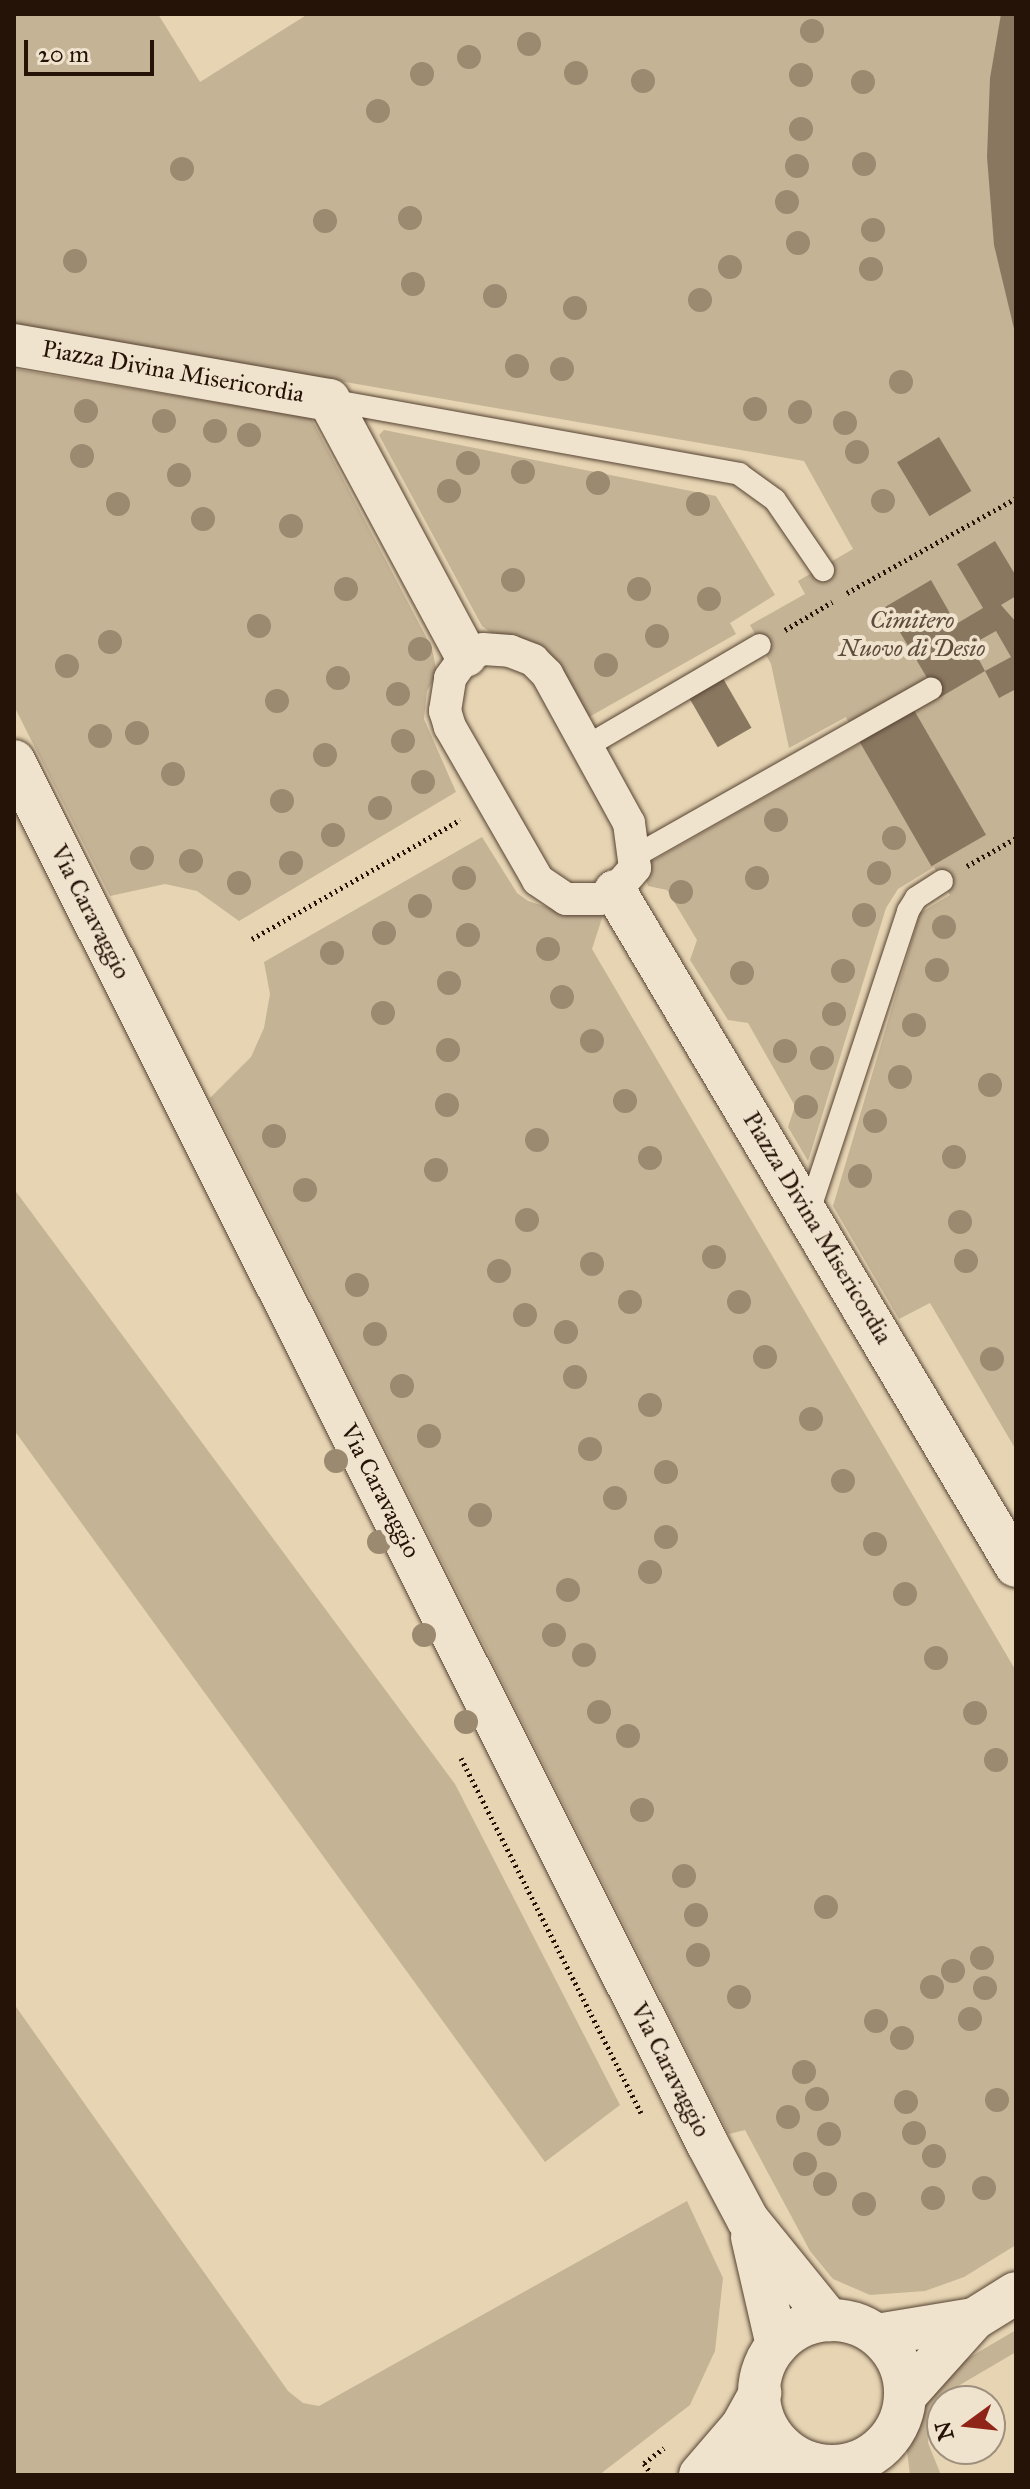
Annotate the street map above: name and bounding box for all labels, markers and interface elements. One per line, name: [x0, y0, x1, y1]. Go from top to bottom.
scale bar: [28, 24, 158, 74]
text: 20 m: [38, 39, 89, 69]
street label: Piazza Divina Misericordia: [40, 335, 306, 409]
park label: Cimitero Nuovo di Desio: [839, 607, 985, 663]
street label: Via Caravaggio: [44, 840, 136, 984]
street label: Piazza Divina Misericordia: [736, 1107, 898, 1349]
street label: Via Caravaggio: [334, 1419, 426, 1563]
street label: Via Caravaggio: [624, 1998, 716, 2142]
north arrow: [926, 2385, 1006, 2465]
text: N: [929, 2418, 960, 2443]

